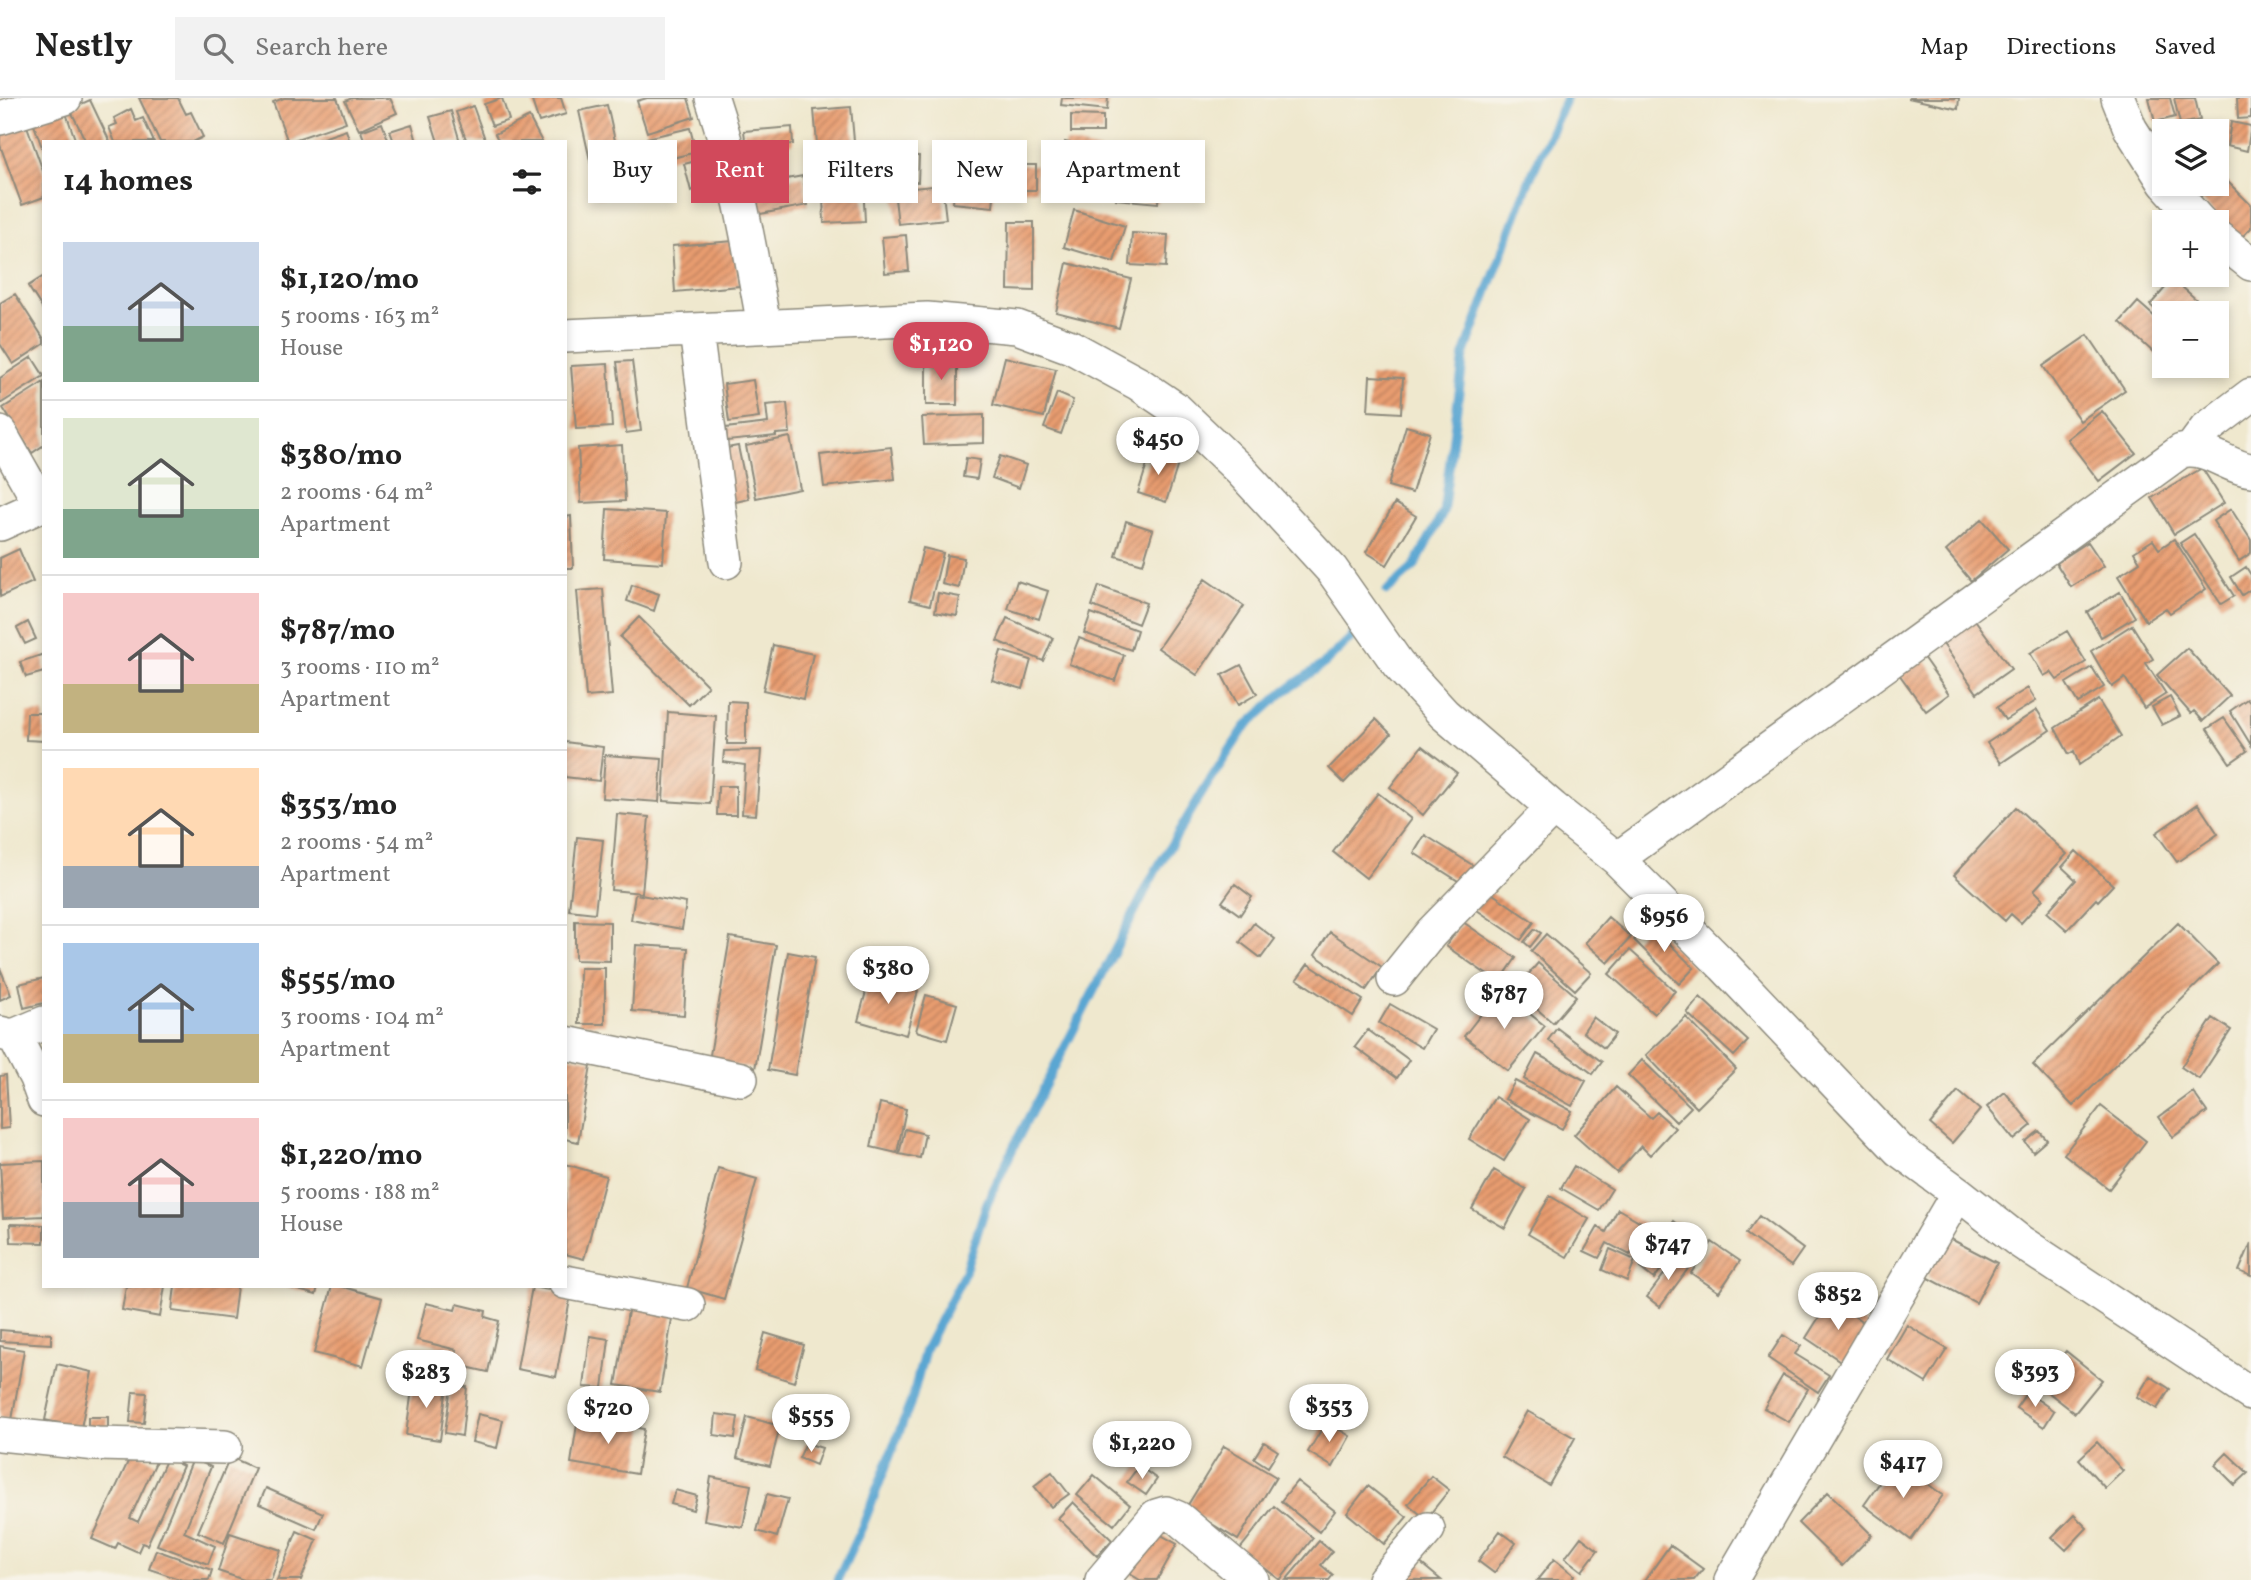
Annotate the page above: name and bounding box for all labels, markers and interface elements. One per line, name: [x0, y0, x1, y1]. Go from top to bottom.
search box: [175, 17, 665, 80]
text: Nestly: [35, 25, 133, 71]
icon: search: [199, 29, 237, 67]
text: Search here: [255, 30, 388, 66]
text: Map: [1920, 31, 1968, 65]
text: Directions: [2006, 31, 2116, 65]
text: Saved: [2154, 31, 2216, 65]
map controls: [2152, 119, 2229, 378]
button: layers: [2152, 119, 2229, 196]
chip: Buy: [588, 140, 677, 203]
chip: Rent: [691, 140, 789, 203]
chip: Filters: [803, 140, 918, 203]
chip: New: [932, 140, 1027, 203]
chip: Apartment: [1041, 140, 1205, 203]
text: 14 homes: [63, 161, 193, 203]
icon: filters: [508, 163, 546, 201]
button: +: [2152, 210, 2229, 287]
text: $1,120/mo: [280, 259, 419, 301]
icon: home: [119, 270, 203, 354]
text: 5 rooms · 163 m²: [280, 301, 439, 333]
button: −: [2152, 301, 2229, 378]
pin: $1,120: [884, 322, 998, 382]
text: $1,120: [909, 329, 973, 361]
text: House: [280, 333, 343, 365]
pin: $450: [1117, 418, 1199, 477]
text: $450: [1132, 424, 1184, 456]
text: $380/mo: [280, 435, 402, 477]
icon: home: [119, 446, 203, 530]
text: 2 rooms · 64 m²: [280, 477, 433, 509]
text: Apartment: [280, 509, 391, 541]
text: $787/mo: [280, 610, 395, 652]
icon: home: [119, 621, 203, 705]
text: 3 rooms · 110 m²: [280, 652, 440, 684]
text: Apartment: [280, 684, 391, 716]
text: $353/mo: [280, 785, 397, 827]
icon: home: [119, 796, 203, 880]
text: 2 rooms · 54 m²: [280, 827, 433, 859]
text: Apartment: [280, 859, 391, 891]
pin: $956: [1623, 894, 1705, 954]
text: $956: [1639, 901, 1689, 933]
pin: $380: [847, 946, 929, 1006]
text: $380: [862, 953, 914, 985]
text: $555/mo: [280, 960, 395, 1002]
icon: home: [119, 971, 203, 1055]
pin: $787: [1463, 972, 1545, 1031]
text: $787: [1480, 978, 1528, 1010]
text: 3 rooms · 104 m²: [280, 1002, 444, 1034]
text: Apartment: [280, 1034, 391, 1066]
text: $1,220/mo: [280, 1135, 422, 1177]
icon: home: [119, 1146, 203, 1230]
text: 5 rooms · 188 m²: [280, 1177, 439, 1209]
text: House: [280, 1209, 343, 1241]
pin: $747: [1627, 1222, 1709, 1282]
text: $747: [1645, 1229, 1691, 1261]
pin: $852: [1797, 1272, 1879, 1332]
text: $852: [1814, 1279, 1862, 1311]
pin: $283: [385, 1350, 467, 1410]
pin: $393: [1994, 1350, 2076, 1409]
text: $393: [2011, 1356, 2059, 1388]
text: $283: [401, 1357, 451, 1389]
pin: $353: [1288, 1384, 1370, 1444]
pin: $720: [567, 1386, 649, 1446]
text: $353: [1305, 1391, 1353, 1423]
text: $720: [583, 1393, 633, 1425]
pin: $555: [770, 1394, 852, 1454]
text: $555: [788, 1401, 834, 1433]
pin: $1,220: [1085, 1422, 1199, 1481]
text: $1,220: [1109, 1428, 1175, 1460]
pin: $417: [1862, 1440, 1944, 1500]
text: $417: [1879, 1447, 1927, 1479]

